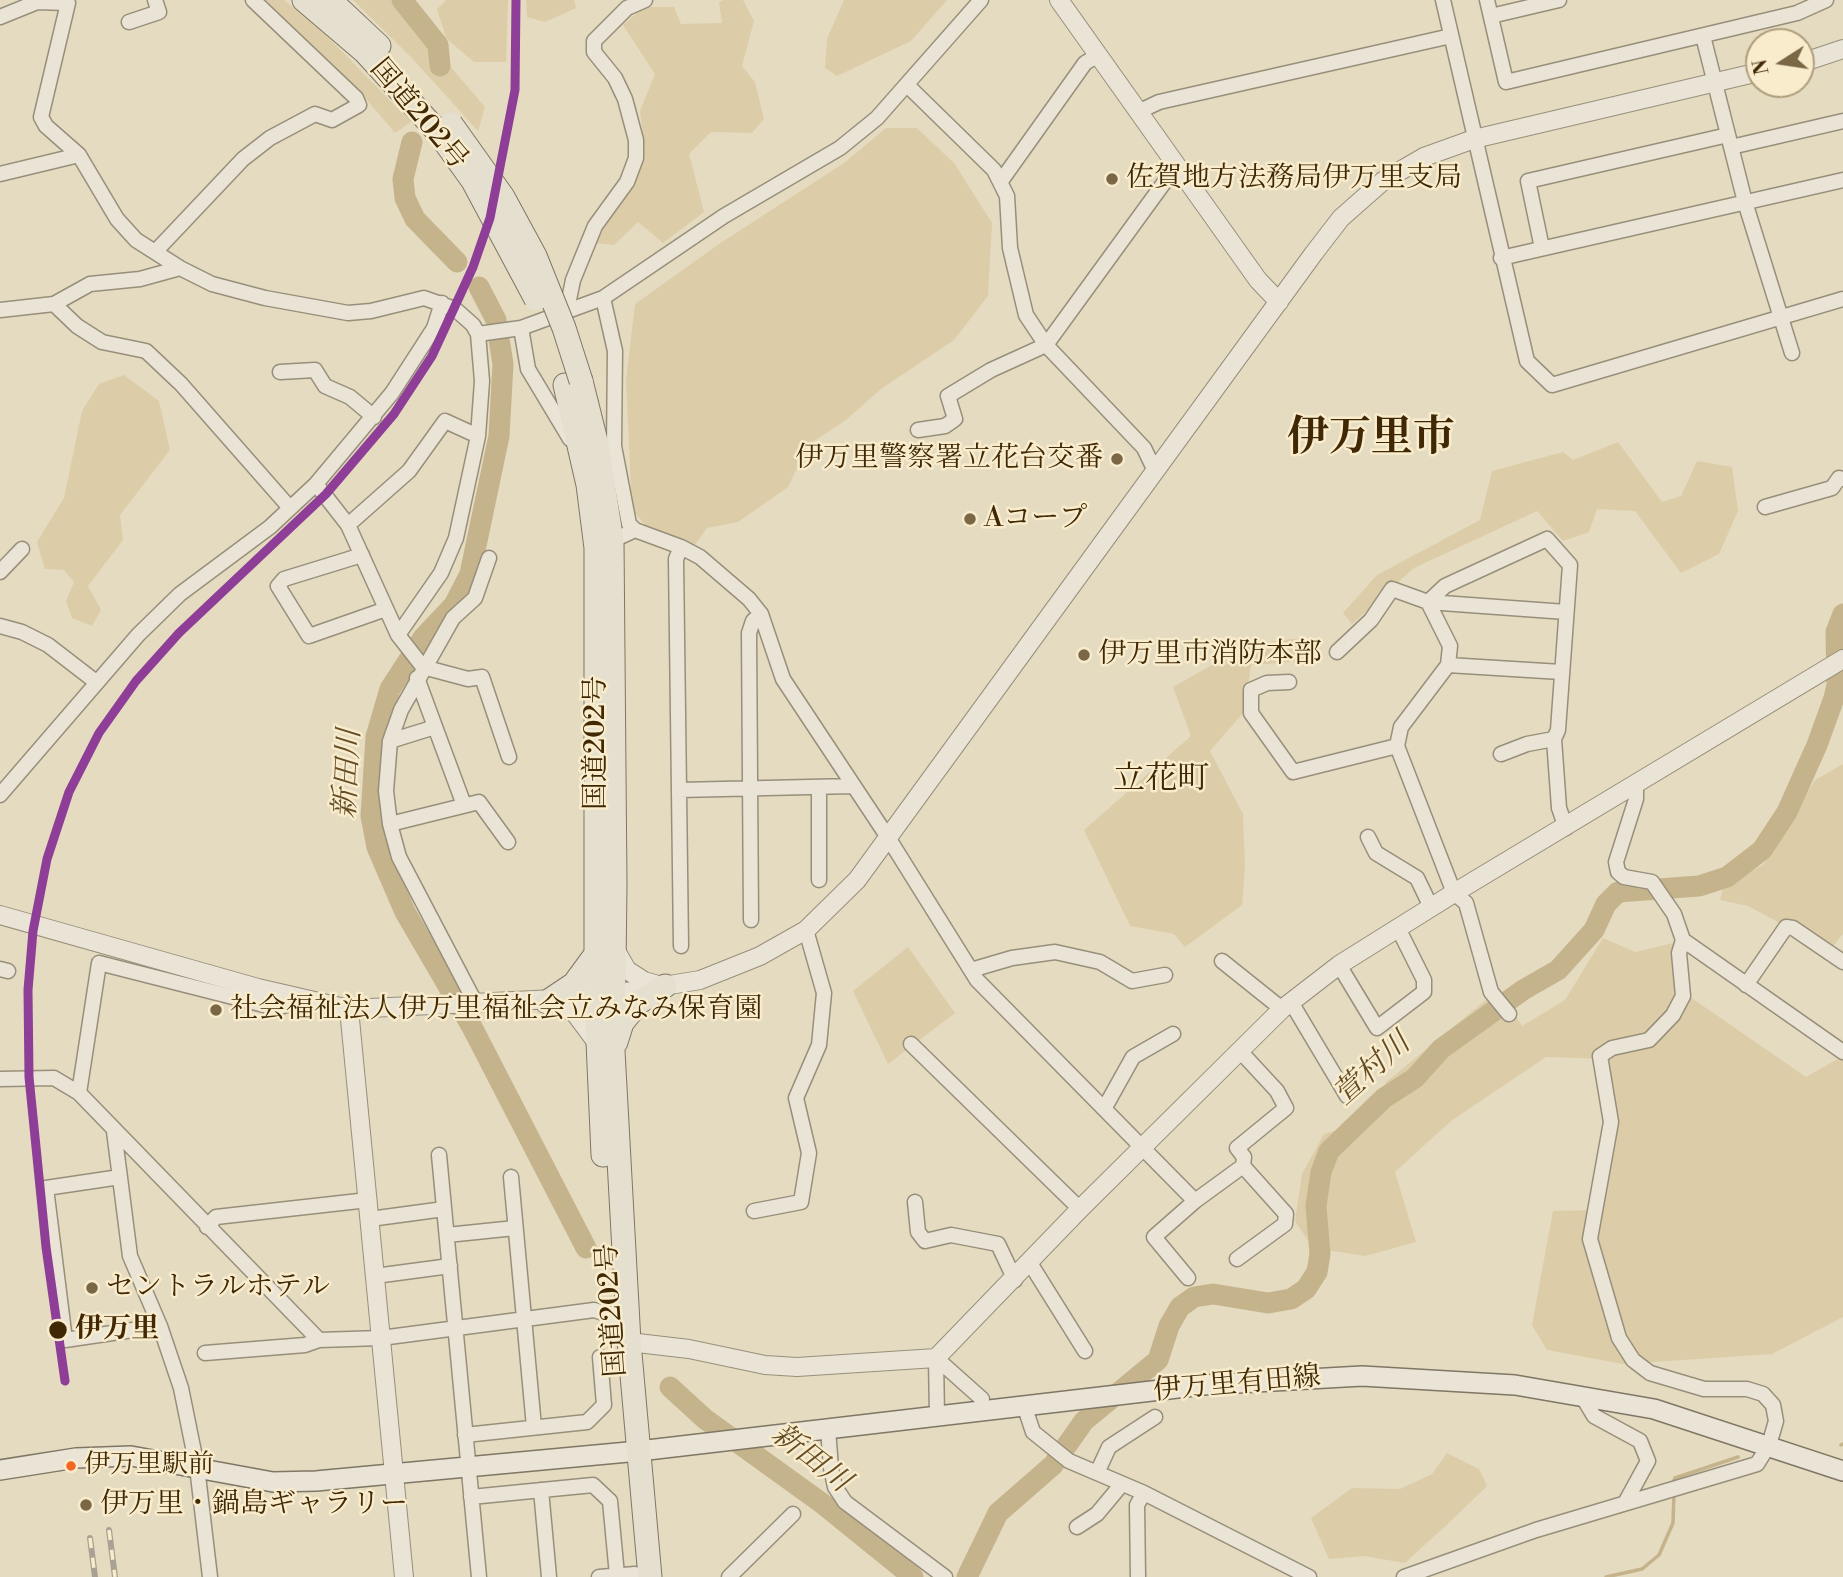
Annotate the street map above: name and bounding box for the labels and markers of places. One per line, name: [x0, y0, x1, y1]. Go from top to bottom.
place label: 佐賀地方法務局伊万里支局: [1126, 162, 1462, 196]
marker: 佐賀地方法務局伊万里支局: [1104, 171, 1120, 187]
place label: 伊万里警察署立花台交番: [795, 442, 1103, 476]
marker: 伊万里警察署立花台交番: [1109, 451, 1125, 467]
place label: Aコープ: [984, 502, 1087, 536]
marker: Aコープ: [962, 511, 978, 527]
place label: 伊万里市消防本部: [1098, 638, 1322, 672]
marker: 伊万里市消防本部: [1076, 647, 1092, 663]
place label: 社会福祉法人伊万里福祉会立みなみ保育園: [230, 993, 762, 1027]
marker: 社会福祉法人伊万里福祉会立みなみ保育園: [208, 1002, 224, 1018]
place label: セントラルホテル: [106, 1271, 330, 1305]
marker: セントラルホテル: [84, 1280, 100, 1296]
place label: 伊万里: [75, 1313, 159, 1347]
marker: 伊万里: [47, 1319, 69, 1341]
place label: 伊万里駅前: [84, 1450, 214, 1482]
marker: 伊万里駅前: [64, 1459, 78, 1473]
place label: 伊万里・鍋島ギャラリー: [100, 1488, 408, 1522]
marker: 伊万里・鍋島ギャラリー: [78, 1497, 94, 1513]

